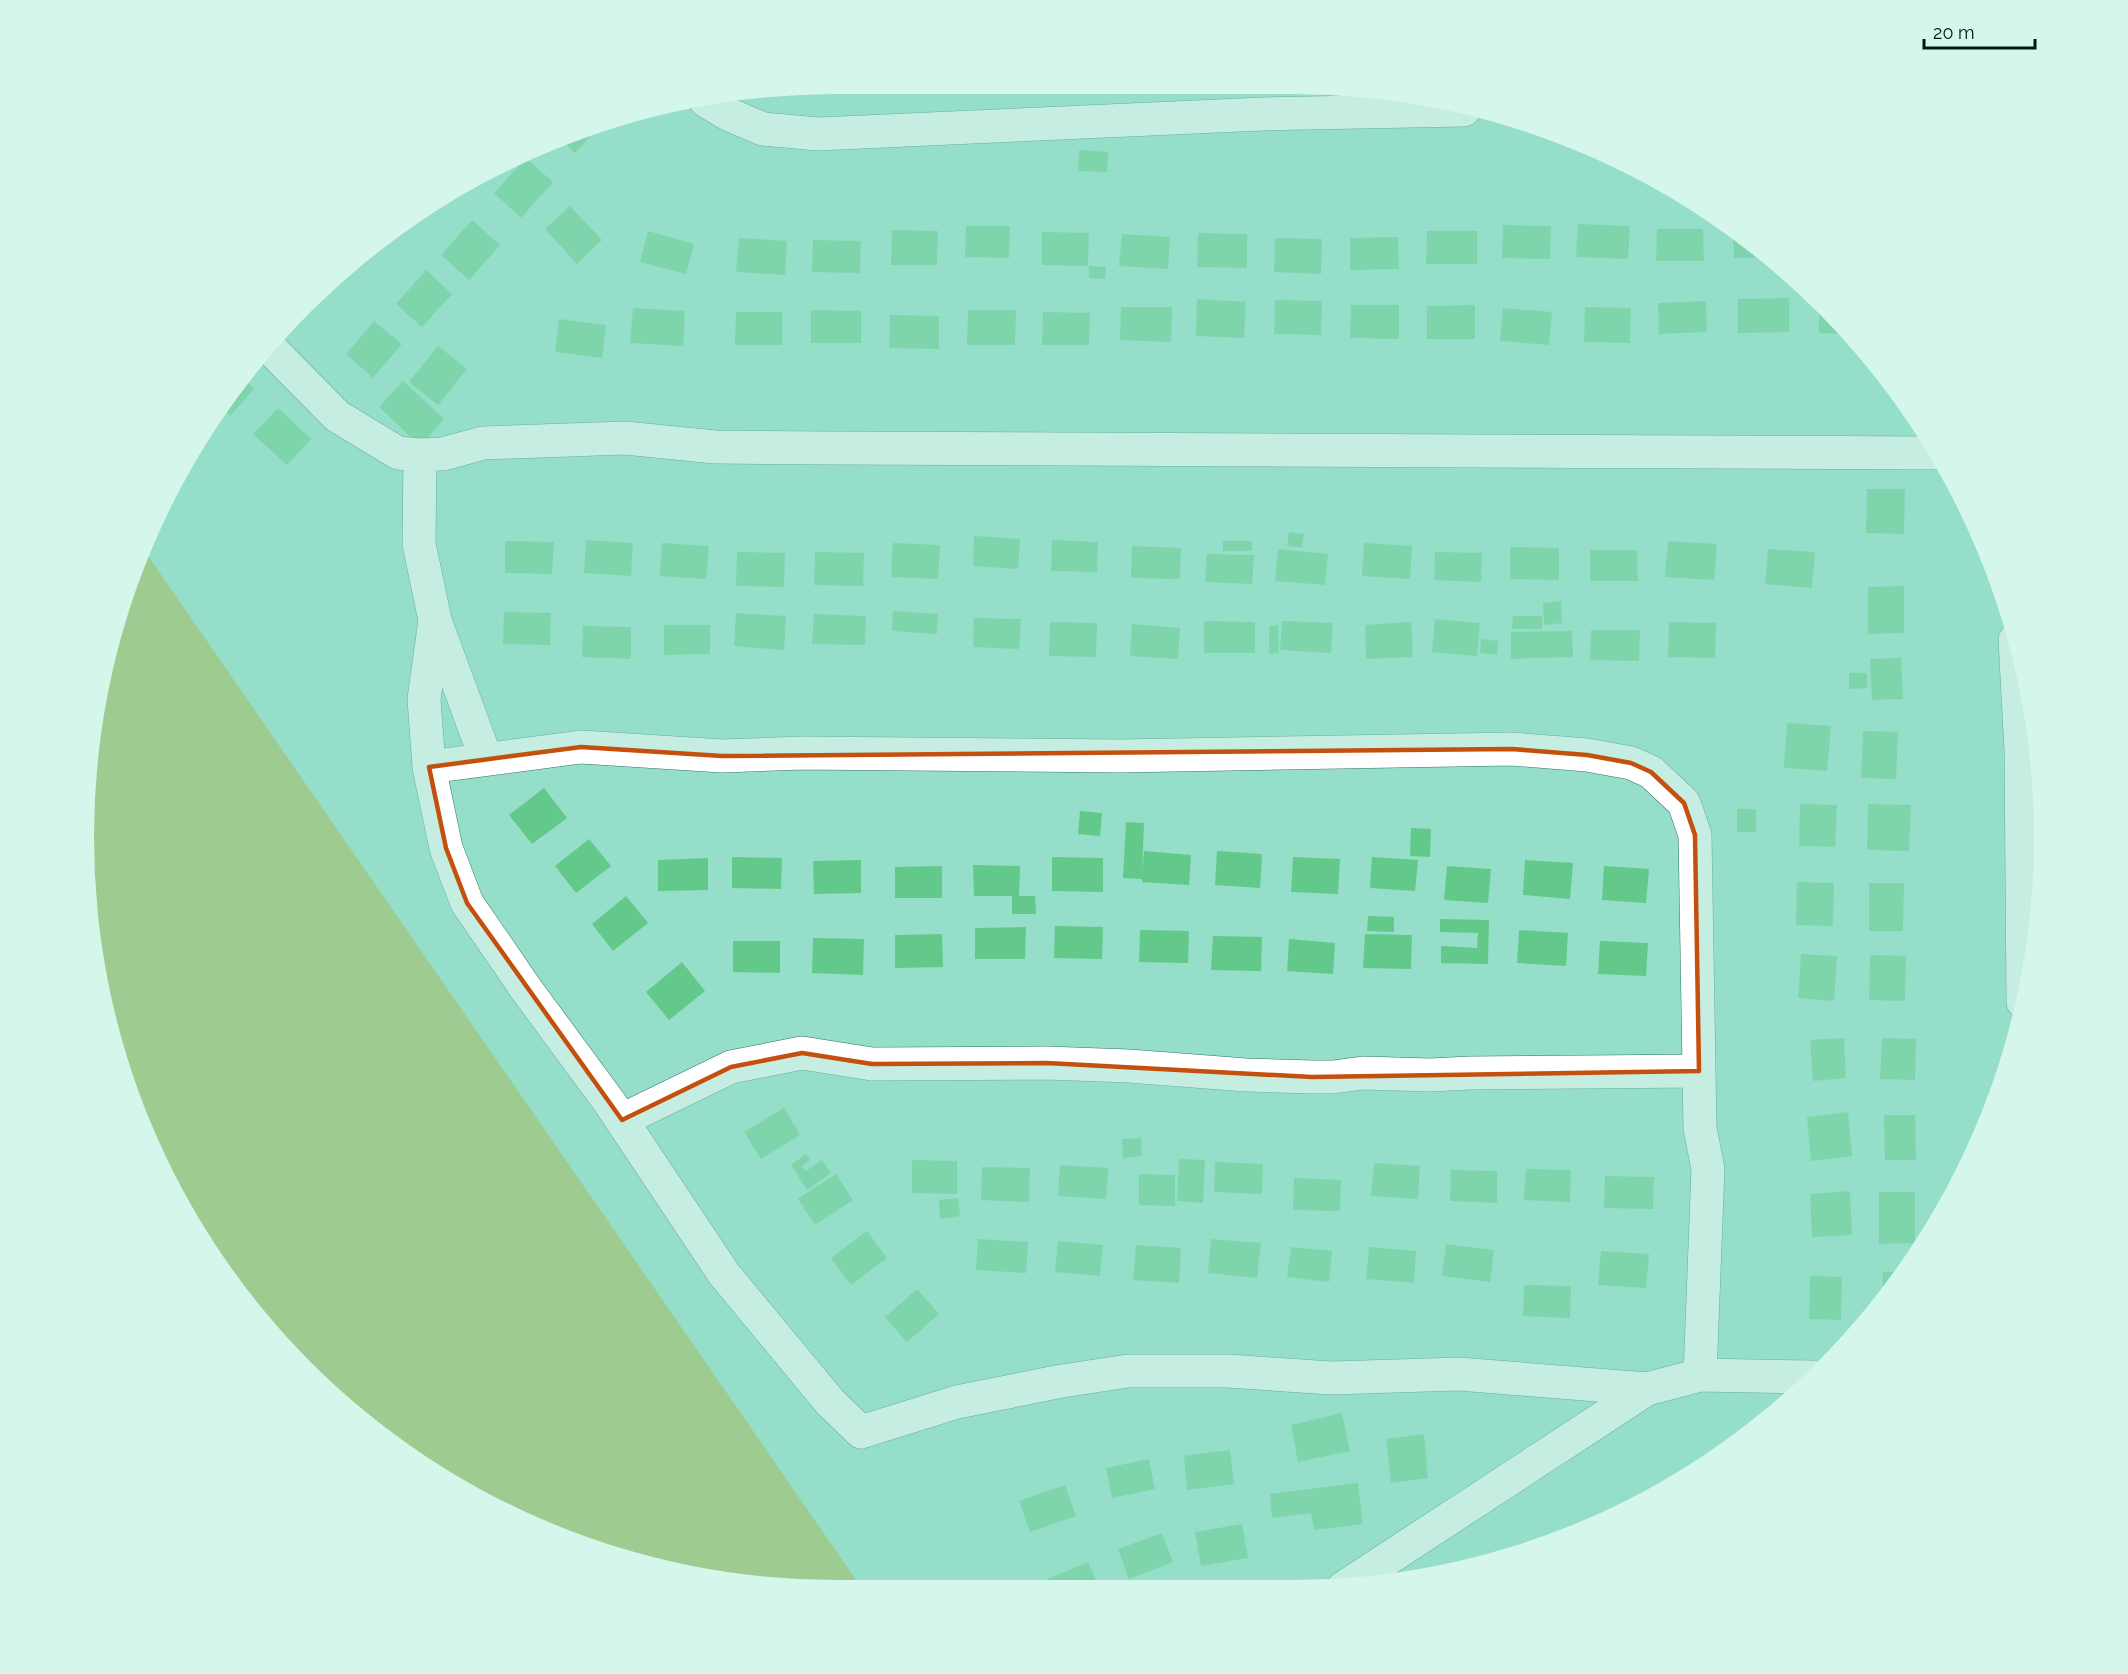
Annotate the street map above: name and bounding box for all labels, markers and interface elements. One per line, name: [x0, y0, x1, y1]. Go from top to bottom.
scale bar: [1924, 12, 2035, 50]
text: 20 m: [1933, 22, 1975, 43]

